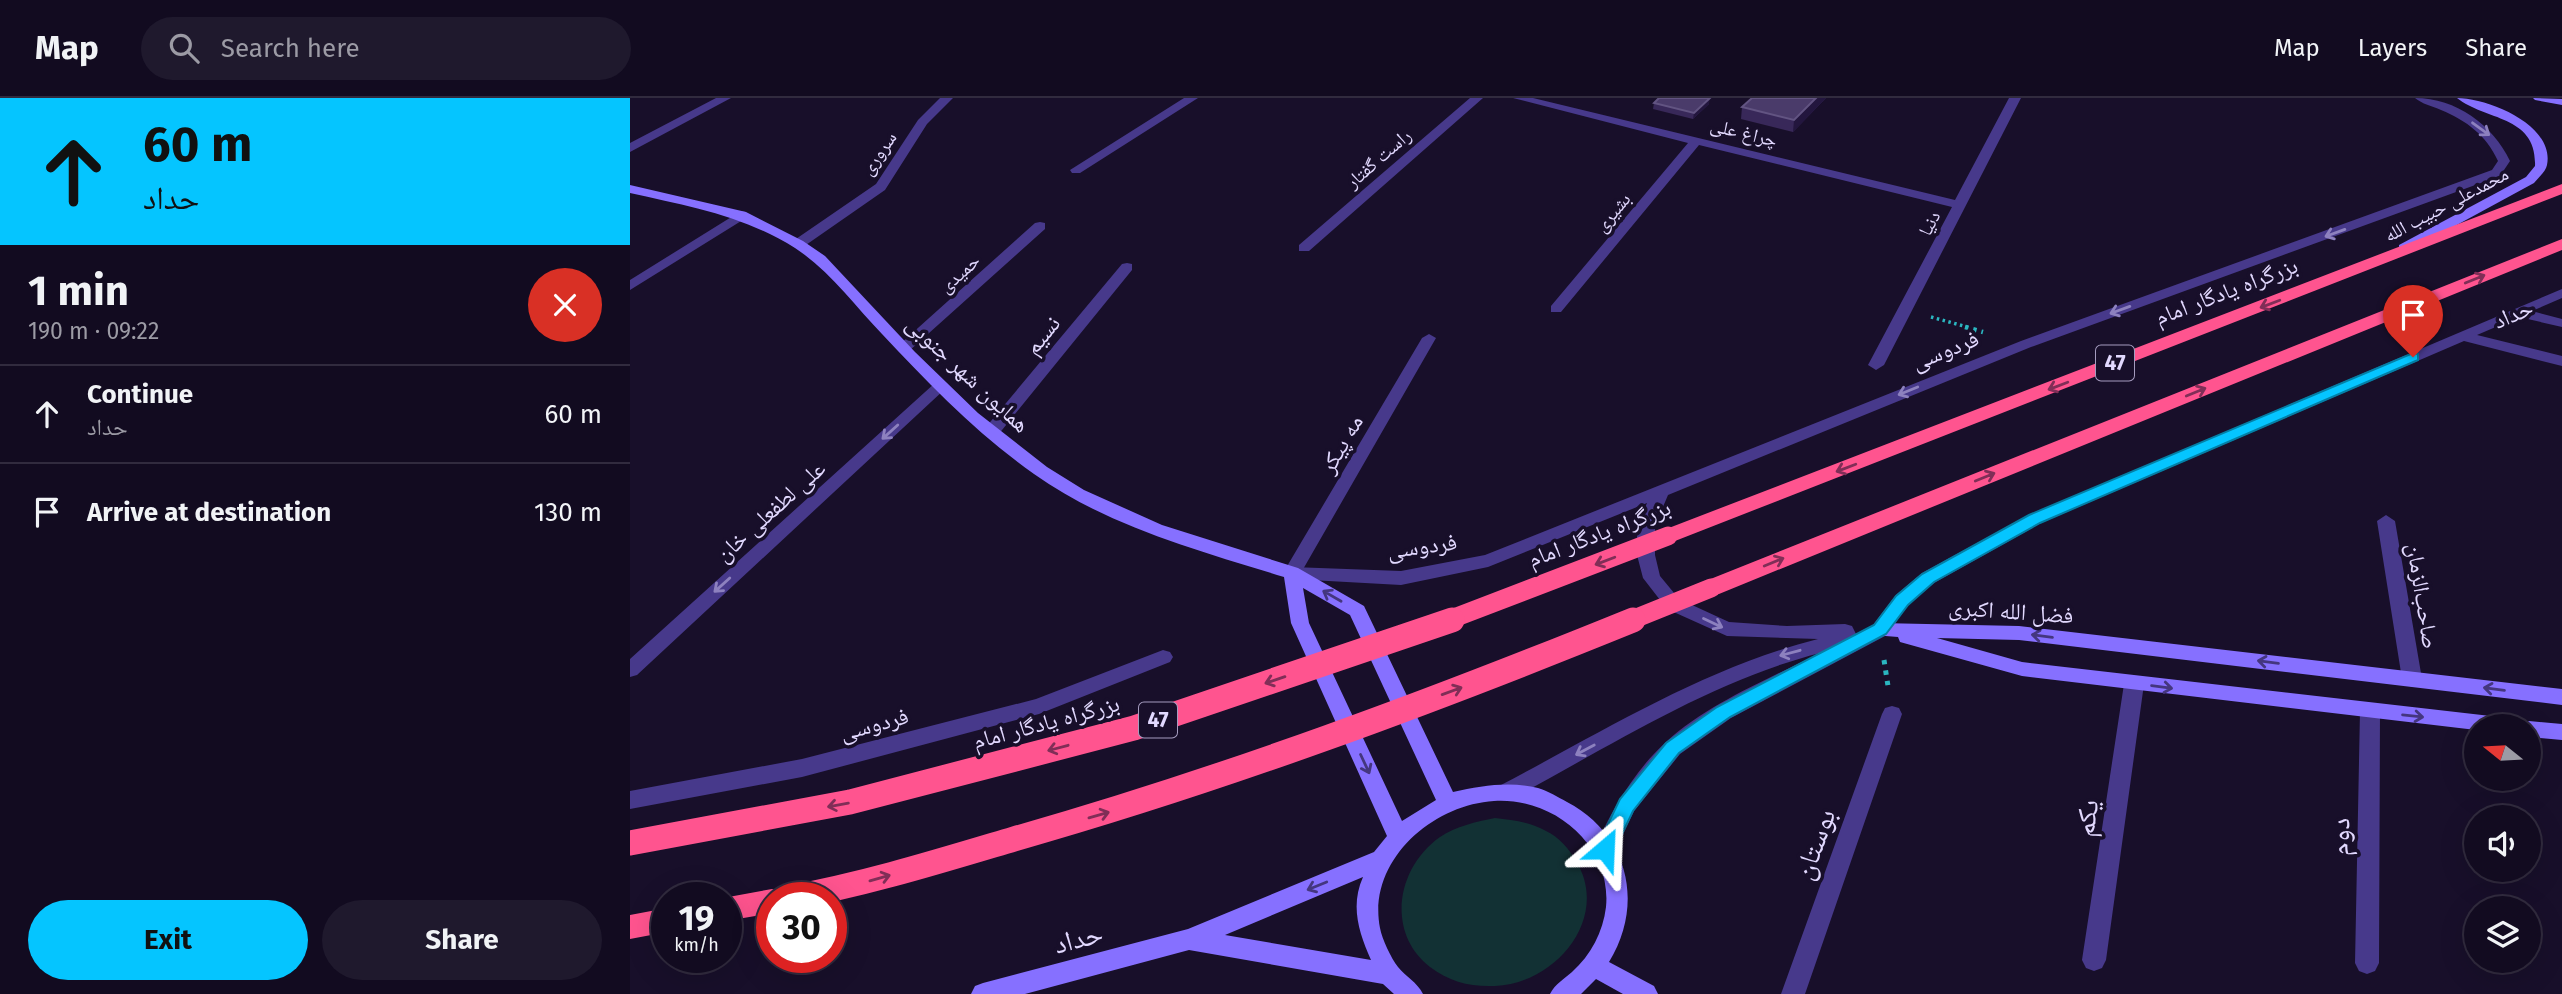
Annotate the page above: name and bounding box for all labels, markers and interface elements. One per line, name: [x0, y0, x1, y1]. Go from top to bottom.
search box: [141, 17, 631, 80]
text: Map: [35, 28, 99, 68]
icon: search: [165, 29, 203, 67]
text: Search here: [221, 33, 360, 64]
text: Map: [2274, 34, 2320, 62]
text: Layers: [2358, 34, 2427, 62]
text: Share: [2465, 34, 2527, 62]
street label: چراغ‌ علی: [1708, 113, 1780, 152]
text: 60 m: [143, 115, 252, 174]
one-way arrow: [2471, 122, 2490, 136]
street label: راست گفتار: [1340, 124, 1416, 194]
icon: ahead: [28, 126, 119, 217]
street label: سروری: [855, 127, 902, 180]
street label: محمدعلی حبیب الله: [2380, 162, 2512, 247]
text: حداد: [143, 179, 199, 217]
street label: بشیری: [1589, 188, 1635, 237]
street label: دنیا: [1914, 207, 1945, 239]
one-way arrow: [2324, 228, 2346, 240]
street label: حمیدی: [934, 249, 985, 298]
street label: بزرگراه یادگار امام: [2151, 251, 2302, 333]
text: 1 min: [28, 266, 129, 316]
button: close: [528, 268, 602, 342]
one-way arrow: [2464, 272, 2486, 285]
pin: [2383, 285, 2443, 357]
street label: حداد: [2489, 293, 2537, 335]
icon: arrive: [2394, 296, 2432, 334]
one-way arrow: [2260, 298, 2282, 311]
one-way arrow: [2110, 305, 2132, 317]
street label: همایون‌ شهر جنوبی: [900, 310, 1036, 438]
street label: نسیم: [1018, 310, 1068, 361]
text: 190 m · 09:22: [28, 317, 159, 345]
street label: فردوسی: [1907, 324, 1983, 376]
road number: 47: [2096, 345, 2134, 380]
text: Continue: [87, 379, 193, 410]
one-way arrow: [2048, 380, 2070, 393]
one-way arrow: [2185, 384, 2207, 397]
one-way arrow: [1898, 386, 1919, 399]
icon: ahead: [28, 395, 66, 433]
text: 60 m: [544, 399, 602, 430]
street label: مه‌ پیکر: [1313, 410, 1369, 479]
text: حداد: [87, 413, 128, 441]
one-way arrow: [881, 424, 899, 440]
street label: علی لطفعلی خان: [709, 454, 831, 568]
one-way arrow: [1836, 462, 1857, 475]
one-way arrow: [1974, 470, 1996, 483]
icon: arrive: [28, 493, 66, 531]
street label: بزرگراه یادگار امام: [1524, 493, 1675, 575]
text: Arrive at destination: [87, 497, 331, 528]
text: 130 m: [534, 497, 602, 528]
street label: فردوسی: [1385, 527, 1459, 565]
street label: صاحب‌الزمان: [2401, 541, 2445, 651]
one-way arrow: [1594, 555, 1616, 568]
one-way arrow: [1763, 555, 1785, 568]
one-way arrow: [714, 577, 731, 594]
one-way arrow: [1322, 589, 1342, 603]
street label: فضل الله اکبری: [1948, 593, 2074, 629]
one-way arrow: [1702, 617, 1723, 630]
one-way arrow: [2032, 629, 2054, 642]
one-way arrow: [1779, 648, 1801, 661]
one-way arrow: [2257, 655, 2280, 668]
one-way arrow: [1265, 675, 1287, 687]
one-way arrow: [2150, 681, 2173, 694]
one-way arrow: [2483, 682, 2506, 695]
one-way arrow: [1440, 684, 1462, 696]
street label: بزرگراه یادگار امام: [970, 689, 1123, 757]
street label: فردوسی: [836, 701, 912, 747]
road number: 47: [1139, 702, 1177, 738]
one-way arrow: [2401, 709, 2423, 722]
north arrow: [2464, 714, 2541, 791]
map controls: [2464, 714, 2541, 973]
one-way arrow: [1048, 742, 1070, 755]
one-way arrow: [1575, 744, 1596, 757]
one-way arrow: [1359, 753, 1372, 774]
street label: یکم: [2068, 797, 2107, 839]
one-way arrow: [827, 798, 850, 812]
street label: بوستان: [1787, 804, 1842, 884]
button: sound: [2464, 805, 2541, 882]
one-way arrow: [1088, 808, 1110, 821]
position arrow: [1568, 812, 1642, 886]
street label: دوم: [2323, 818, 2358, 857]
one-way arrow: [869, 870, 891, 883]
one-way arrow: [1307, 880, 1328, 893]
speed limit sign: 30: [756, 882, 847, 973]
button: layers: [2464, 896, 2541, 973]
text: 19: [679, 897, 714, 939]
button: Exit: [28, 900, 308, 980]
button: Share: [322, 900, 602, 980]
street label: حداد: [1050, 916, 1106, 961]
text: km/h: [674, 934, 719, 956]

